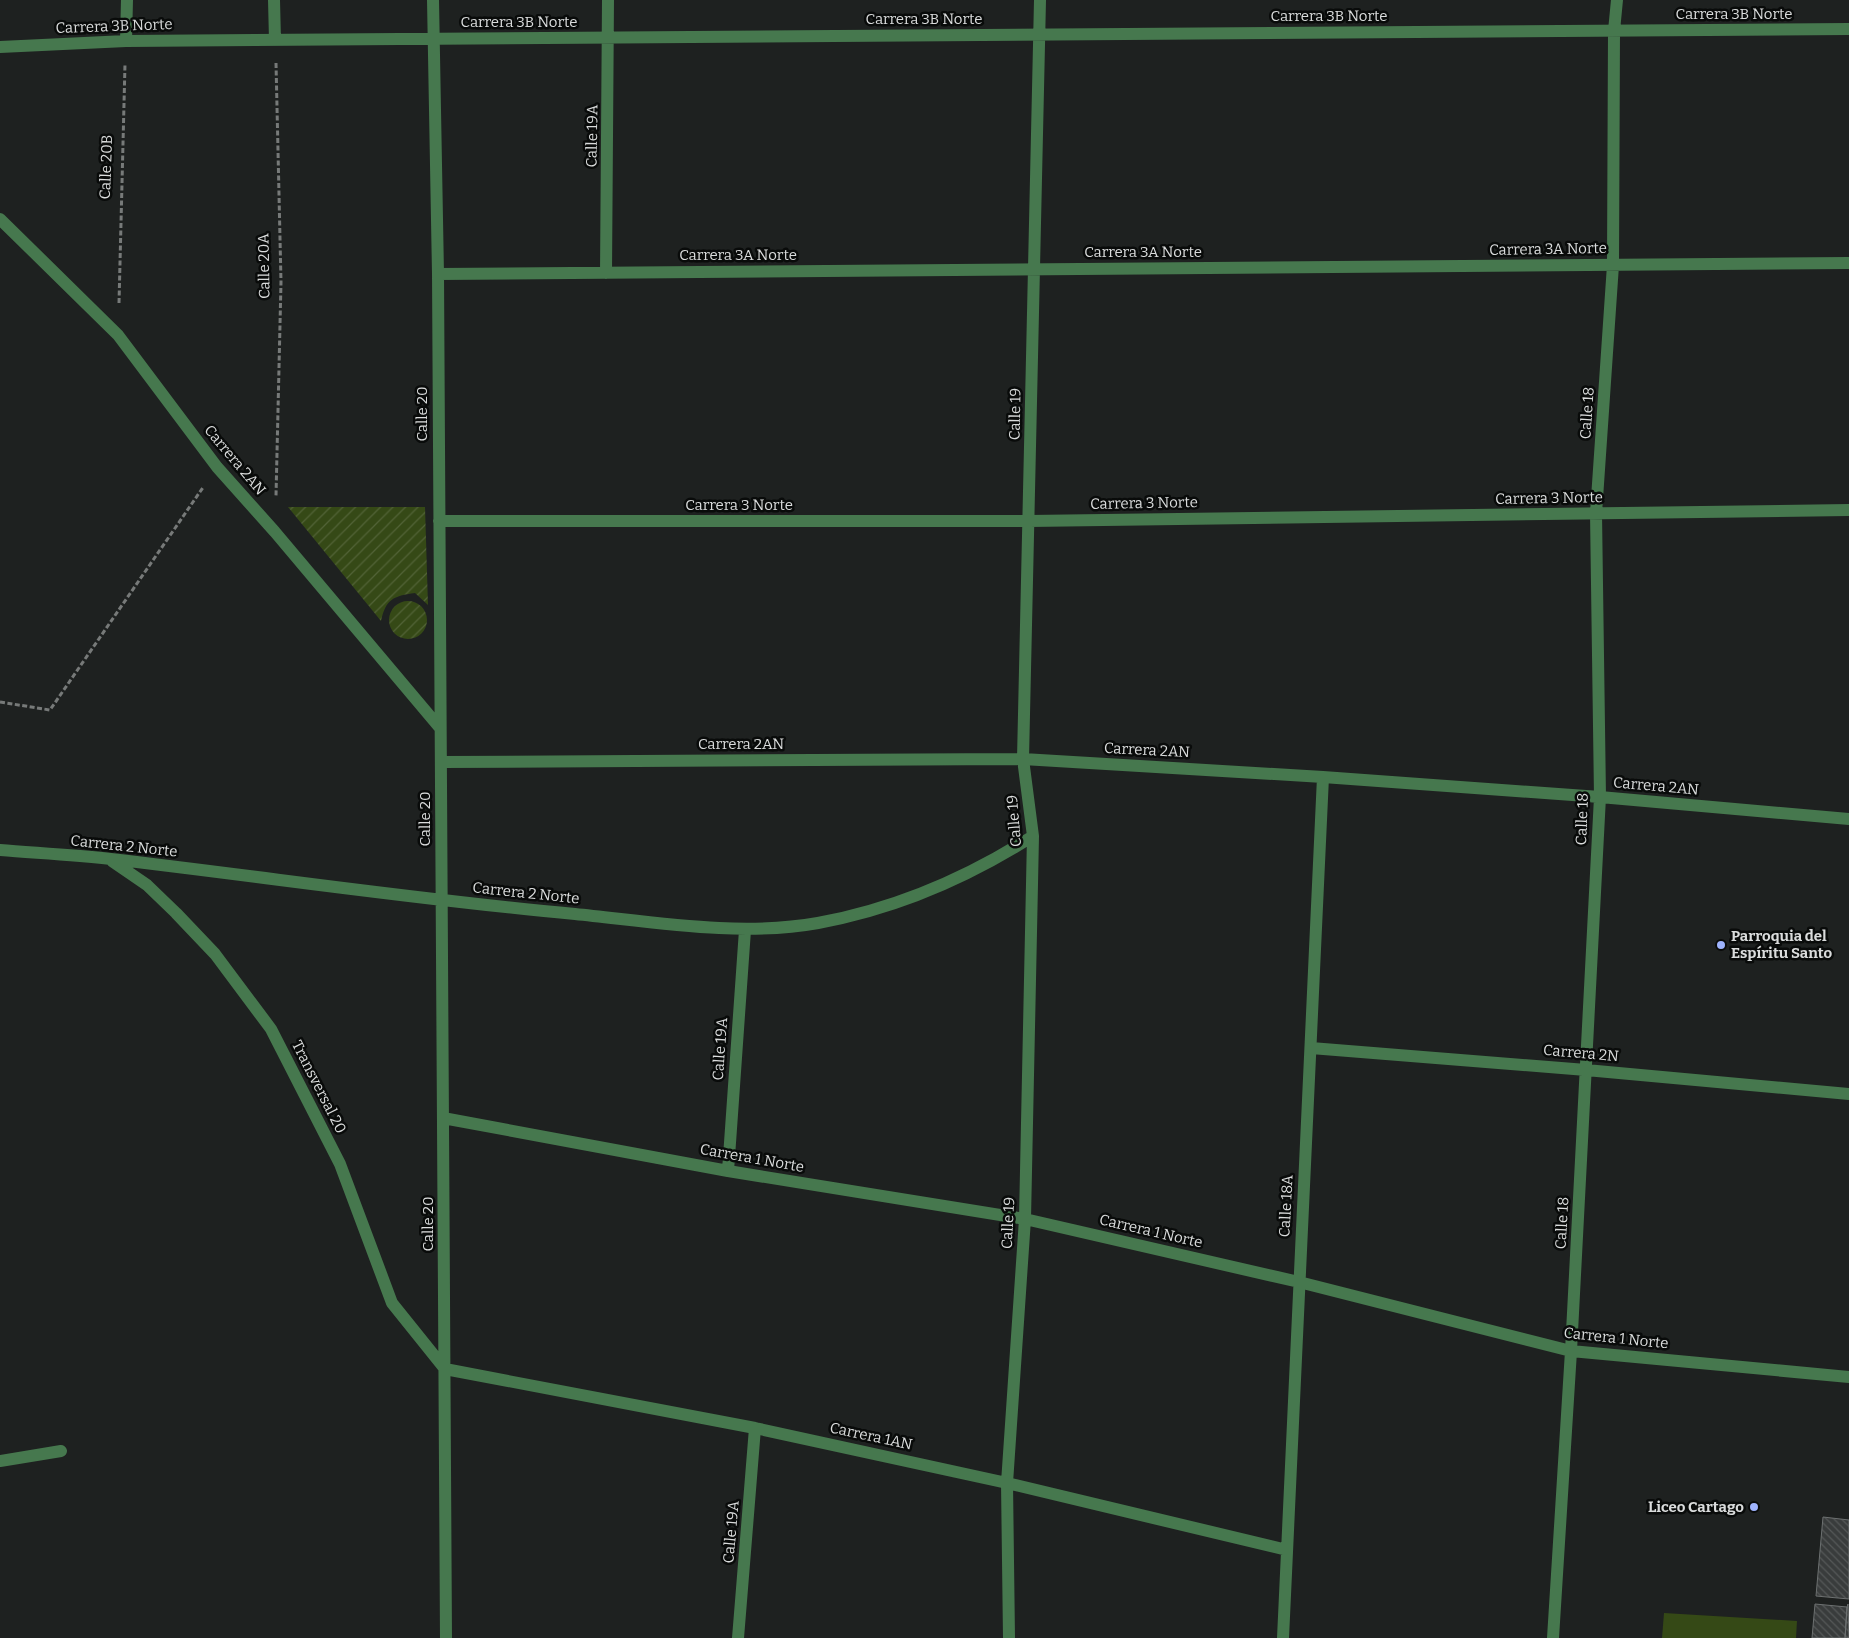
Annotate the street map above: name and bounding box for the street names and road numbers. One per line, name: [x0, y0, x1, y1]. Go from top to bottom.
street label: Carrera 3B Norte: [1676, 5, 1792, 23]
street label: Carrera 3B Norte: [1271, 7, 1387, 25]
street label: Carrera 3B Norte: [866, 10, 982, 28]
street label: Carrera 3B Norte: [461, 13, 577, 31]
street label: Carrera 3B Norte: [55, 15, 173, 37]
street label: Calle 19A: [582, 104, 602, 168]
street label: Calle 20B: [96, 134, 116, 200]
street label: Calle 20A: [254, 233, 274, 299]
street label: Carrera 3A Norte: [1489, 239, 1607, 259]
street label: Carrera 3A Norte: [1084, 243, 1202, 261]
street label: Carrera 3A Norte: [679, 246, 797, 264]
street label: Calle 20: [413, 386, 431, 442]
street label: Calle 18: [1576, 386, 1598, 440]
street label: Calle 19: [1006, 388, 1024, 440]
street label: Carrera 2AN: [200, 421, 270, 499]
street label: Carrera 3 Norte: [1495, 488, 1603, 508]
street label: Carrera 3 Norte: [1090, 493, 1198, 513]
street label: Carrera 3 Norte: [685, 496, 793, 514]
street label: Carrera 2AN: [698, 735, 784, 753]
street label: Carrera 2AN: [1104, 739, 1191, 761]
street label: Carrera 2AN: [1612, 773, 1700, 799]
street label: Calle 20: [416, 791, 434, 847]
street label: Calle 18: [1572, 792, 1592, 846]
street label: Calle 19: [1003, 794, 1025, 848]
street label: Carrera 2 Norte: [70, 831, 178, 861]
street label: Carrera 2 Norte: [472, 878, 580, 908]
street label: Calle 19A: [709, 1017, 731, 1081]
street label: Transversal 20: [288, 1038, 350, 1136]
street label: Carrera 2N: [1542, 1041, 1620, 1065]
street label: Carrera 1 Norte: [699, 1140, 805, 1176]
street label: Calle 18A: [1275, 1174, 1297, 1238]
street label: Calle 20: [419, 1196, 437, 1252]
street label: Calle 19: [998, 1196, 1018, 1250]
street label: Calle 18: [1552, 1196, 1572, 1250]
street label: Carrera 1 Norte: [1098, 1210, 1204, 1252]
street label: Carrera 1 Norte: [1563, 1324, 1669, 1352]
street label: Carrera 1AN: [828, 1418, 914, 1454]
street label: Calle 19A: [719, 1500, 743, 1564]

